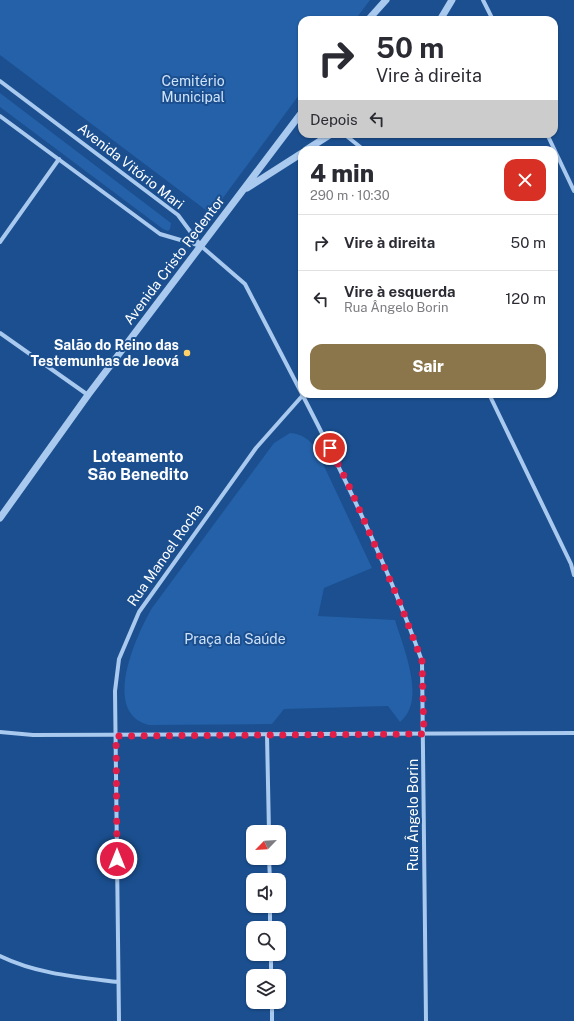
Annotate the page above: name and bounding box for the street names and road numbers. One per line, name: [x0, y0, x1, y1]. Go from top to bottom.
street label: Avenida Vitório Mari: [75, 120, 187, 212]
street label: Avenida Cristo Redentor: [120, 193, 228, 327]
street label: Rua Manoel Rocha: [124, 501, 206, 609]
street label: Rua Ângelo Borin: [404, 759, 421, 871]

